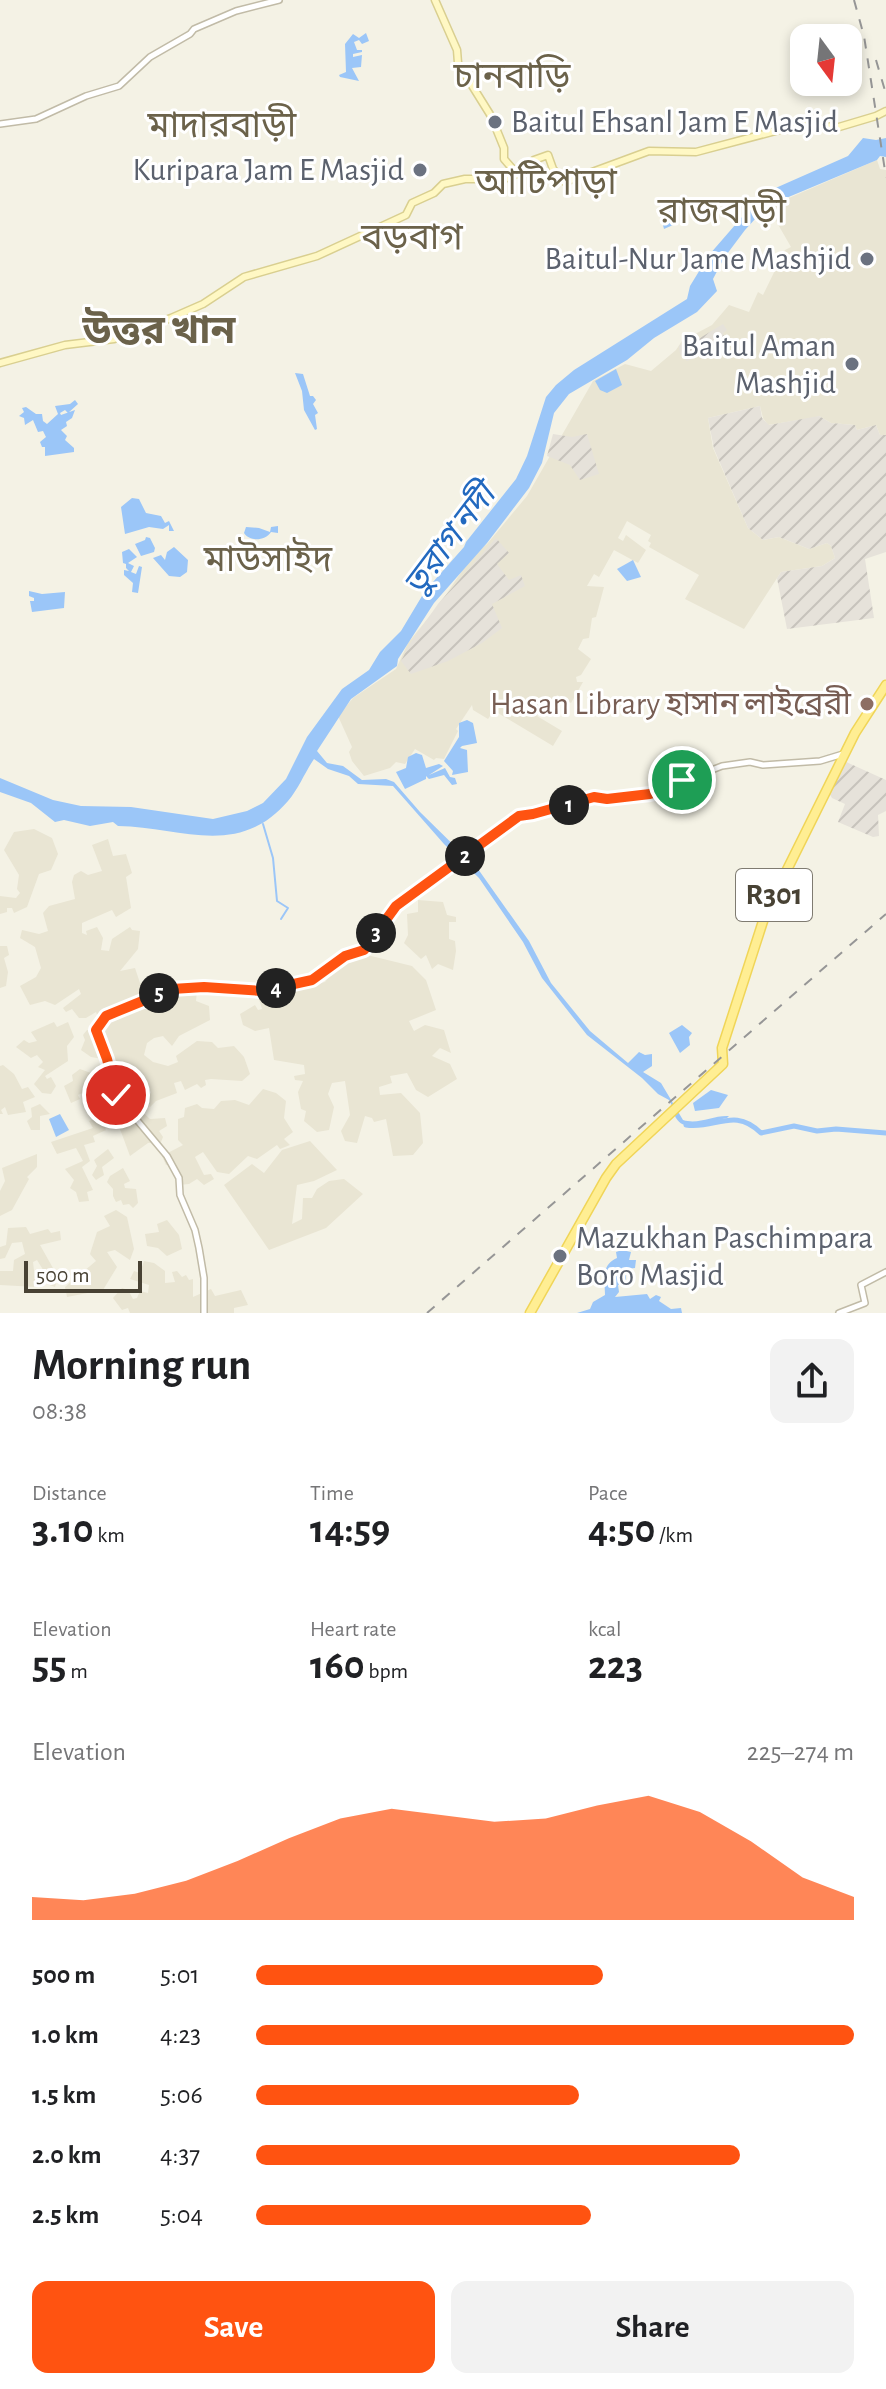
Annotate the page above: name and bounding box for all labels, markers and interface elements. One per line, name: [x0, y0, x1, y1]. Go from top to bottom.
north arrow: [790, 24, 862, 96]
map controls: [790, 24, 862, 96]
district label: চানবাড়ি: [453, 54, 571, 95]
district label: মাদারবাড়ী: [147, 103, 297, 144]
place label: Baitul Ehsanl Jam E Masjid: [511, 106, 838, 138]
marker: Baitul Ehsanl Jam E Masjid: [486, 113, 504, 131]
place label: Kuripara Jam E Masjid: [132, 154, 404, 186]
district label: আটিপাড়া: [474, 160, 617, 201]
marker: Kuripara Jam E Masjid: [411, 161, 429, 179]
district label: রাজবাড়ী: [657, 189, 787, 230]
district label: বড়বাগ: [360, 220, 463, 256]
place label: Baitul-Nur Jame Mashjid: [544, 243, 851, 275]
marker: Baitul-Nur Jame Mashjid: [858, 250, 876, 268]
district label: উত্তর খান: [82, 307, 237, 351]
place label: Baitul Aman Mashjid: [682, 330, 836, 399]
marker: Baitul Aman Mashjid: [843, 355, 861, 373]
water label: তুরাগ নদী: [395, 471, 507, 602]
district label: মাউসাইদ: [203, 537, 333, 578]
place label: Hasan Library হাসান লাইব্রেরী: [490, 685, 851, 720]
marker: Hasan Library হাসান লাইব্রেরী: [858, 695, 876, 713]
pin: [648, 746, 716, 814]
icon: arrive: [660, 758, 704, 802]
pin: 1: [549, 785, 589, 825]
text: 1: [565, 794, 573, 816]
pin: 2: [445, 836, 485, 876]
text: 2: [460, 845, 470, 867]
road number: R301: [736, 869, 812, 921]
pin: 3: [356, 913, 396, 953]
text: 3: [371, 922, 381, 944]
pin: 4: [256, 968, 296, 1008]
pin: 5: [139, 973, 179, 1013]
text: 4: [270, 977, 282, 999]
text: 5: [154, 982, 164, 1004]
pin: [82, 1061, 150, 1129]
icon: check: [94, 1073, 138, 1117]
place label: Mazukhan Paschimpara Boro Masjid: [576, 1222, 873, 1291]
marker: Mazukhan Paschimpara Boro Masjid: [551, 1247, 569, 1265]
scale bar: [24, 1257, 142, 1293]
text: 500 m: [36, 1264, 90, 1286]
button: share: [770, 1339, 854, 1423]
text: Morning run: [32, 1344, 251, 1388]
text: 08:38: [32, 1398, 87, 1424]
text: Distance: [32, 1482, 107, 1504]
text: Time: [310, 1482, 354, 1504]
text: Pace: [588, 1482, 628, 1504]
text: 3.10: [32, 1510, 94, 1550]
text: 14:59: [310, 1510, 390, 1550]
text: 4:50: [588, 1510, 655, 1550]
text: km: [94, 1524, 125, 1546]
text: /km: [655, 1524, 693, 1546]
text: Elevation: [32, 1618, 112, 1640]
text: Heart rate: [310, 1618, 396, 1640]
text: kcal: [588, 1618, 622, 1640]
text: 55: [32, 1646, 67, 1686]
text: 160: [310, 1646, 365, 1686]
text: 223: [588, 1646, 643, 1686]
text: m: [67, 1660, 88, 1682]
text: bpm: [365, 1660, 408, 1682]
text: Elevation: [32, 1739, 126, 1765]
text: 225–274 m: [747, 1739, 854, 1765]
text: 500 m: [32, 1962, 95, 1988]
text: 5:01: [160, 1962, 200, 1988]
text: 1.0 km: [32, 2022, 99, 2048]
text: 4:23: [160, 2022, 201, 2048]
text: 1.5 km: [32, 2082, 96, 2108]
text: 5:06: [160, 2082, 203, 2108]
text: 2.0 km: [32, 2142, 102, 2168]
text: 4:37: [160, 2142, 200, 2168]
text: 2.5 km: [32, 2202, 99, 2228]
text: 5:04: [160, 2202, 203, 2228]
button: Save: [32, 2281, 435, 2373]
button: Share: [451, 2281, 854, 2373]

